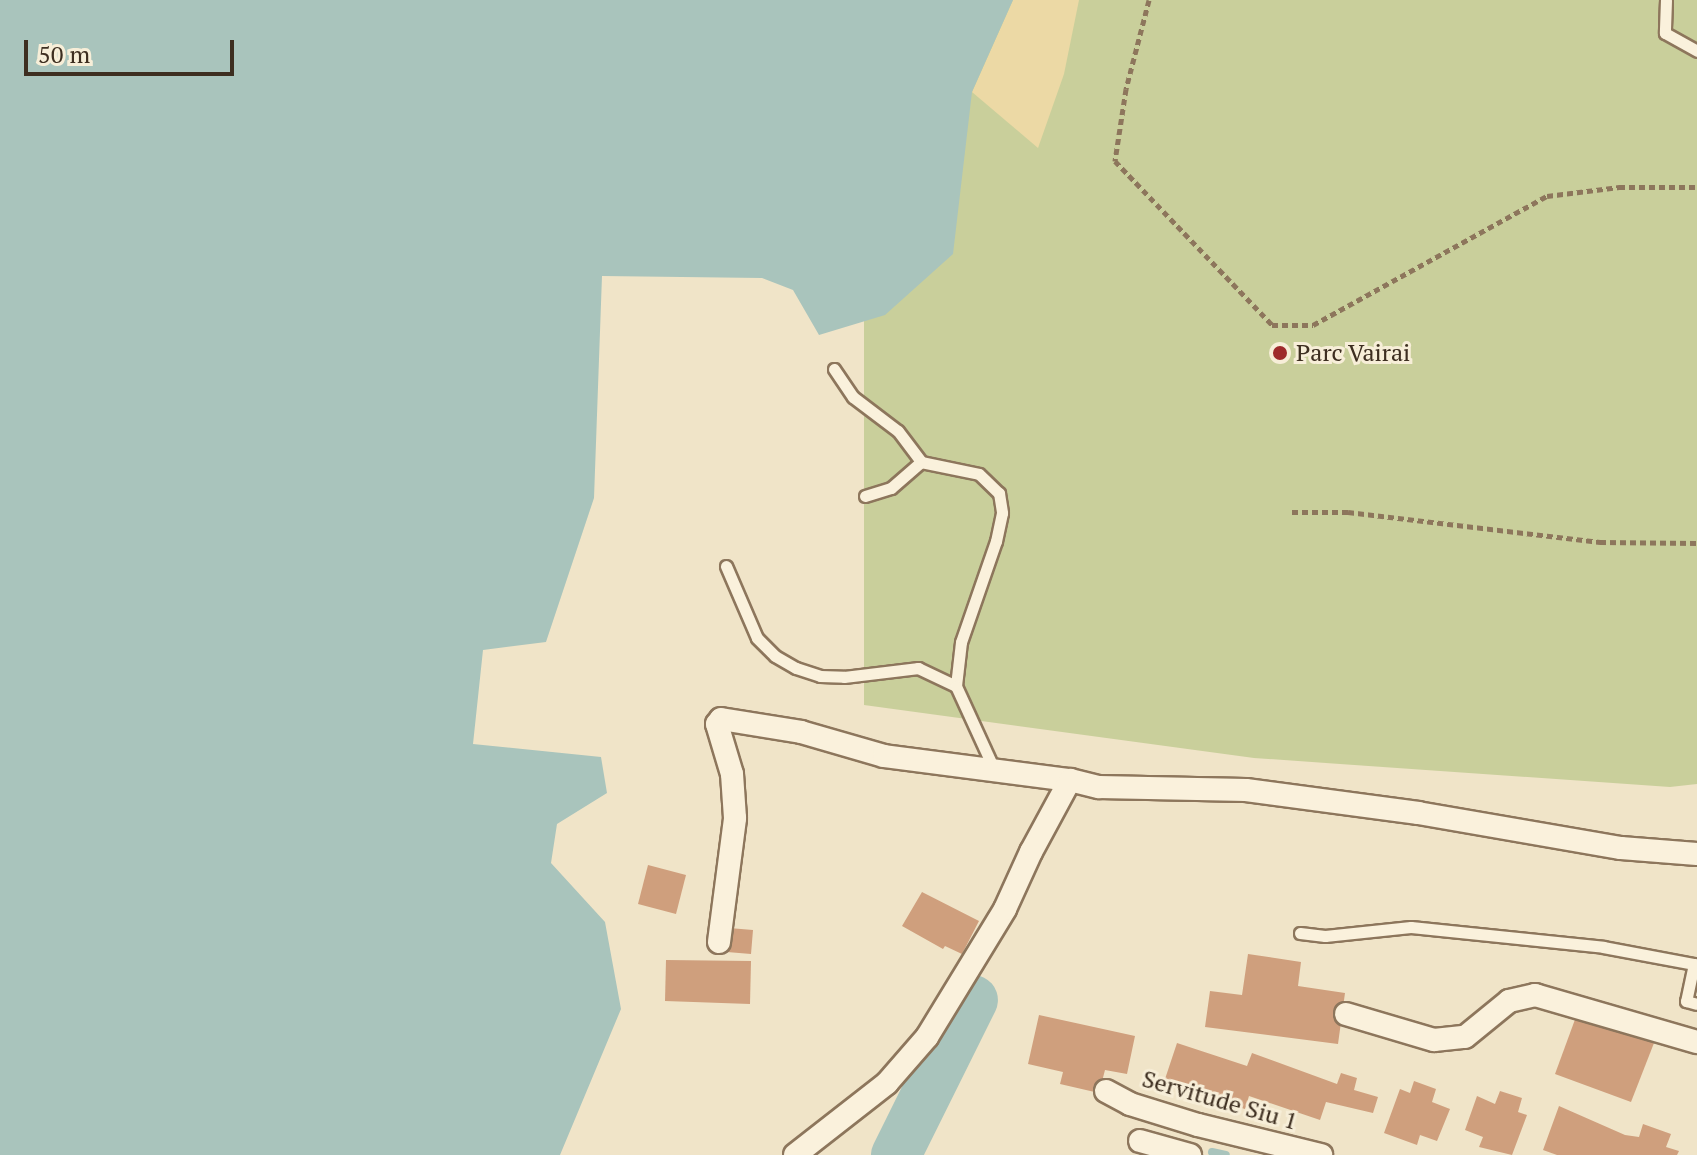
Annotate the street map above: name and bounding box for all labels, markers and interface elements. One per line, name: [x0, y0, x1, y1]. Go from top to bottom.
scale bar: [28, 24, 238, 74]
text: 50 m: [38, 38, 90, 70]
place label: Parc Vairai: [1296, 339, 1411, 367]
marker: Parc Vairai: [1271, 344, 1289, 362]
street label: Servitude Siu 1: [1139, 1064, 1301, 1136]

